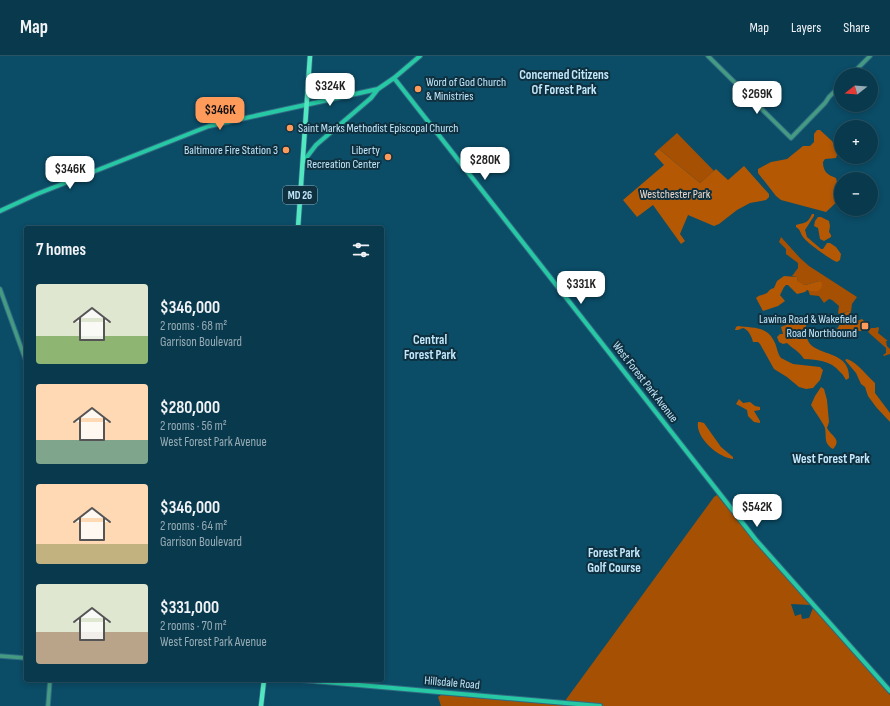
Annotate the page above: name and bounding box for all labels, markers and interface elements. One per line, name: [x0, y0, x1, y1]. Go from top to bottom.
text: Map: [20, 16, 48, 39]
text: Map: [749, 19, 769, 36]
text: Layers: [791, 19, 821, 36]
text: Share: [843, 19, 870, 36]
district label: Concerned Citizens Of Forest Park: [519, 67, 609, 98]
north arrow: [834, 68, 878, 112]
map controls: [834, 68, 878, 216]
pin: $324K: [302, 73, 358, 107]
place label: Word of God Church & Ministries: [426, 75, 506, 104]
text: $324K: [315, 78, 345, 94]
pin: $269K: [729, 81, 785, 115]
marker: Word of God Church & Ministries: [413, 84, 423, 94]
text: $269K: [742, 86, 772, 102]
pin: $346K: [192, 97, 248, 131]
text: $346K: [204, 102, 236, 118]
button: +: [834, 120, 878, 164]
place label: Saint Marks Methodist Episcopal Church: [298, 121, 458, 136]
marker: Saint Marks Methodist Episcopal Church: [285, 123, 295, 133]
place label: Baltimore Fire Station 3: [184, 143, 278, 158]
place label: Liberty Recreation Center: [307, 143, 381, 172]
marker: Baltimore Fire Station 3: [281, 145, 291, 155]
pin: $280K: [457, 147, 513, 181]
marker: Liberty Recreation Center: [383, 152, 393, 162]
text: $280K: [469, 152, 501, 168]
pin: $346K: [42, 156, 98, 190]
text: $346K: [54, 161, 86, 177]
button: −: [834, 172, 878, 216]
road number: MD 26: [283, 186, 317, 204]
park label: Westchester Park: [640, 187, 711, 202]
icon: filters: [350, 239, 372, 261]
text: 7 homes: [36, 240, 86, 260]
pin: $331K: [553, 271, 609, 305]
text: $331K: [566, 276, 596, 292]
text: $346,000: [160, 298, 220, 318]
icon: home: [68, 300, 116, 348]
place label: Lawina Road & Wakefield Road Northbound: [759, 312, 857, 341]
text: 2 rooms · 68 m²: [160, 318, 227, 334]
marker: Lawina Road & Wakefield Road Northbound: [860, 321, 870, 331]
district label: Central Forest Park: [404, 332, 457, 363]
text: Garrison Boulevard: [160, 334, 242, 350]
street label: West Forest Park Avenue: [609, 339, 681, 426]
text: $280,000: [160, 398, 220, 418]
icon: home: [68, 400, 116, 448]
text: 2 rooms · 56 m²: [160, 418, 227, 434]
text: West Forest Park Avenue: [160, 434, 267, 450]
district label: West Forest Park: [792, 451, 870, 467]
pin: $542K: [729, 494, 785, 528]
text: $346,000: [160, 498, 220, 518]
text: $542K: [742, 499, 772, 515]
icon: home: [68, 500, 116, 548]
text: 2 rooms · 64 m²: [160, 518, 227, 534]
text: Garrison Boulevard: [160, 534, 242, 550]
district label: Forest Park Golf Course: [587, 545, 641, 576]
text: $331,000: [160, 598, 219, 618]
icon: home: [68, 600, 116, 648]
text: 2 rooms · 70 m²: [160, 618, 227, 634]
text: West Forest Park Avenue: [160, 634, 267, 650]
street label: Hillsdale Road: [424, 673, 480, 693]

